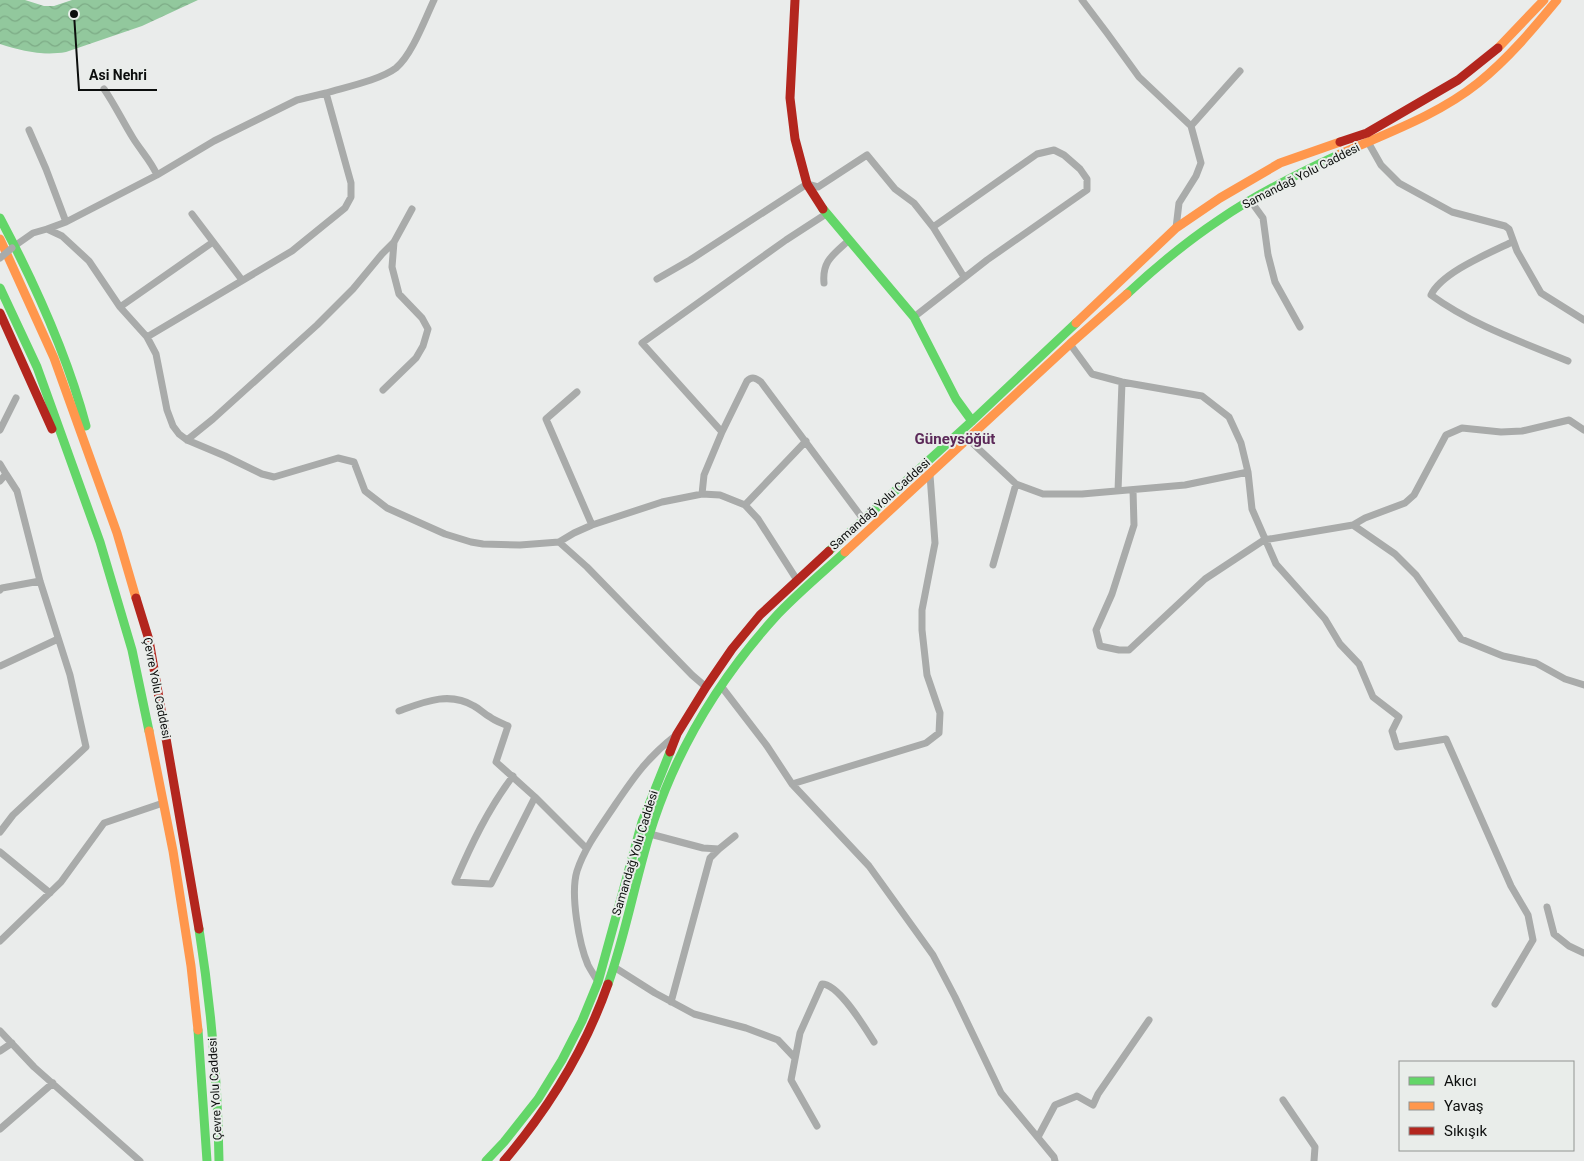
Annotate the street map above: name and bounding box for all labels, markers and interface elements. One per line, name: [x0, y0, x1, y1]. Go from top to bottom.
callout: Asi Nehri: [79, 61, 157, 90]
text: Asi Nehri: [89, 67, 147, 83]
street label: Samandağ Yolu Caddesi: [1240, 140, 1362, 212]
district label: Güneysöğüt: [915, 430, 995, 448]
street label: Samandağ Yolu Caddesi: [827, 455, 933, 553]
street label: Çevre Yolu Caddesi: [140, 636, 174, 740]
street label: Samandağ Yolu Caddesi: [609, 789, 661, 917]
street label: Çevre Yolu Caddesi: [205, 1037, 225, 1141]
legend: [1399, 1061, 1574, 1151]
text: Akıcı: [1444, 1072, 1477, 1090]
text: Yavaş: [1444, 1097, 1484, 1115]
text: Sıkışık: [1444, 1122, 1487, 1140]

